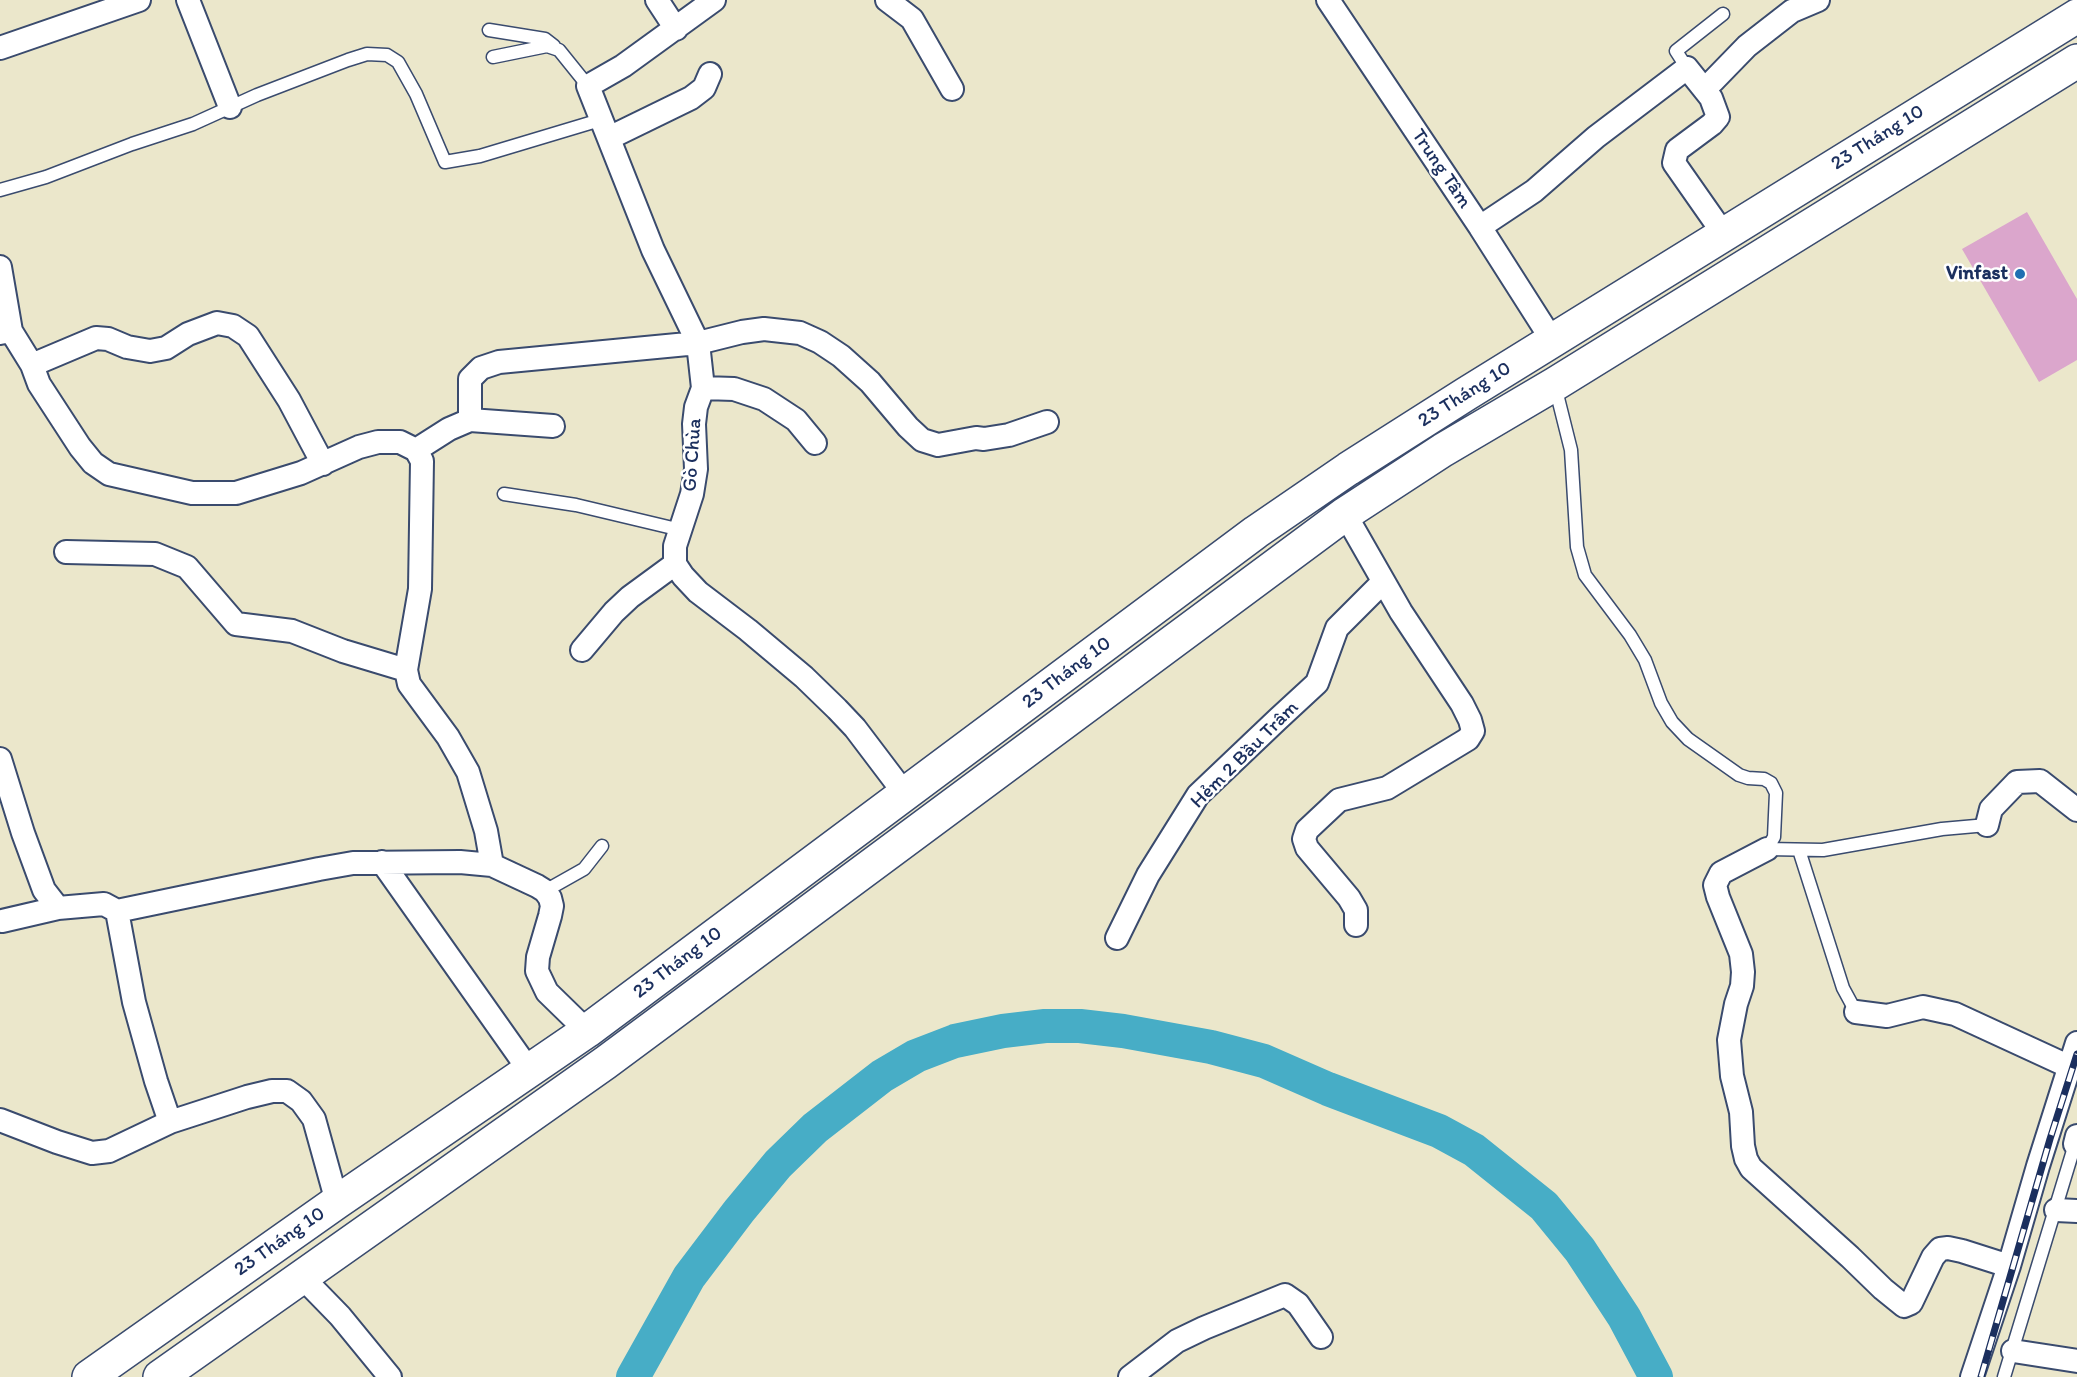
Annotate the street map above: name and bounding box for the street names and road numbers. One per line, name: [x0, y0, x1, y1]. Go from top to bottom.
street label: 23 Tháng 10: [1827, 100, 1929, 176]
street label: Trung Tâm: [1406, 125, 1476, 213]
street label: 23 Tháng 10: [1414, 357, 1516, 433]
street label: Gò Chùa: [678, 417, 708, 493]
street label: 23 Tháng 10: [1018, 632, 1116, 714]
street label: Hẻm 2 Bầu Trâm: [1186, 696, 1304, 814]
street label: 23 Tháng 10: [629, 922, 727, 1004]
street label: 23 Tháng 10: [230, 1202, 330, 1282]

